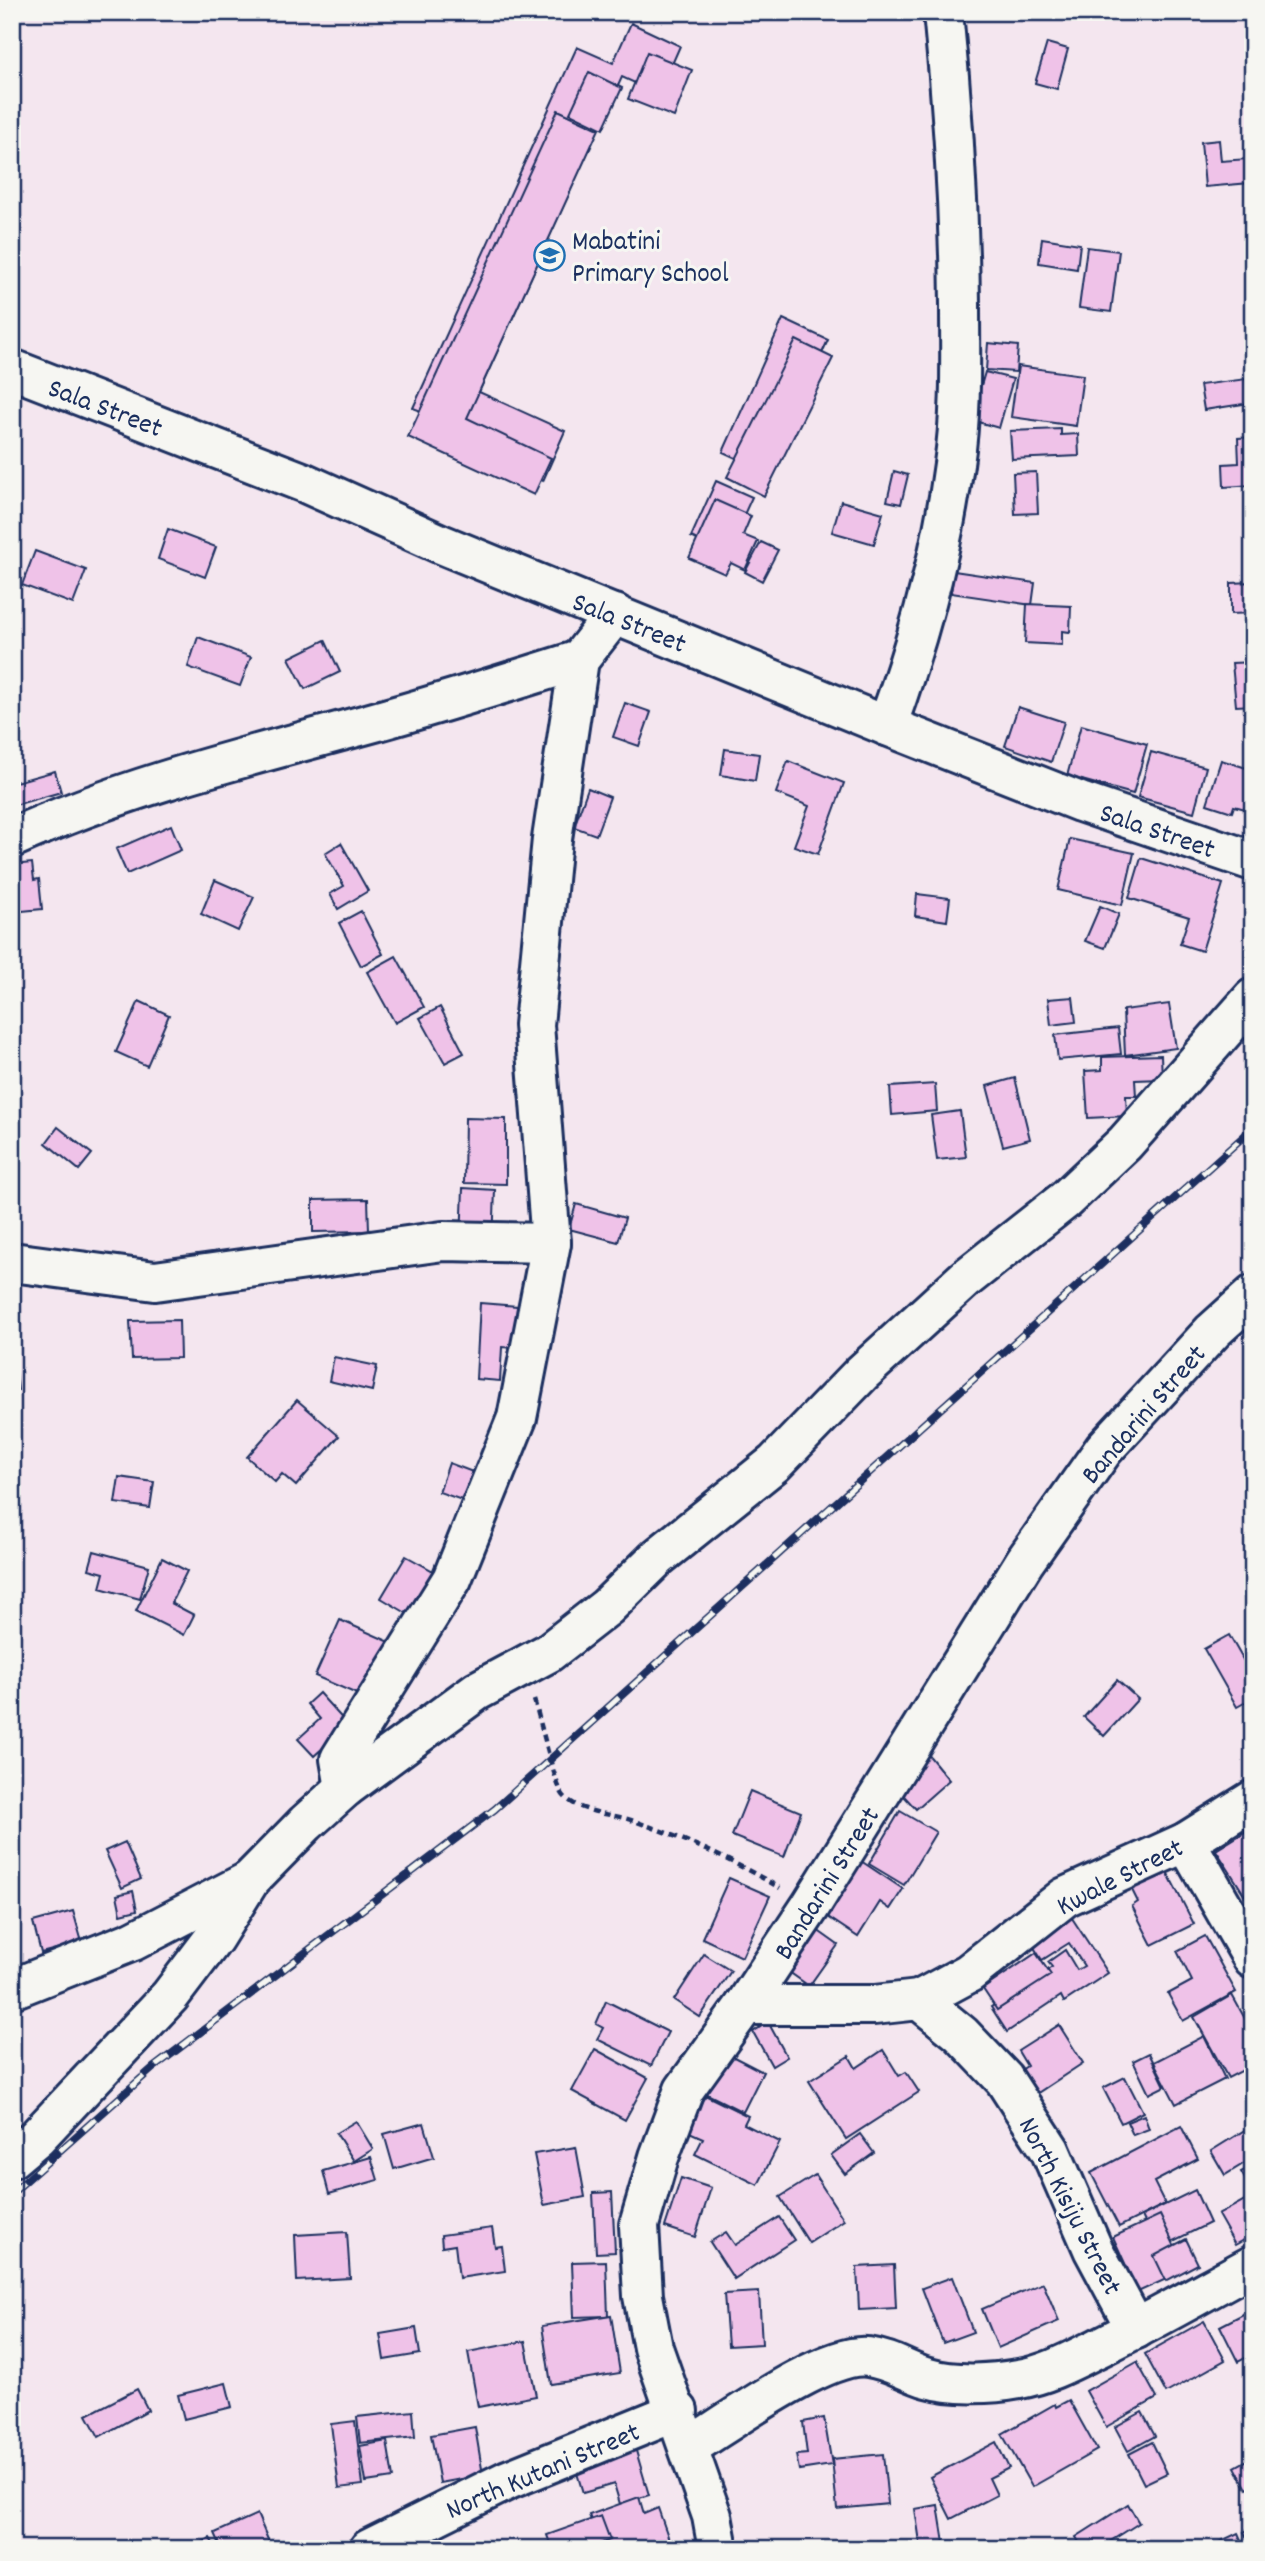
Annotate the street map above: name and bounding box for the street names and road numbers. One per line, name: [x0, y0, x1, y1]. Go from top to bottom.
street label: Sala Street: [41, 371, 167, 451]
street label: Sala Street: [565, 585, 691, 667]
street label: Sala Street: [1093, 795, 1219, 872]
street label: Bandarini Street: [1074, 1338, 1218, 1495]
street label: Bandarini Street: [766, 1800, 892, 1969]
street label: Kwale Street: [1051, 1830, 1192, 1928]
street label: North Kisiju Street: [1005, 2111, 1130, 2303]
street label: North Kutani Street: [441, 2415, 647, 2532]

